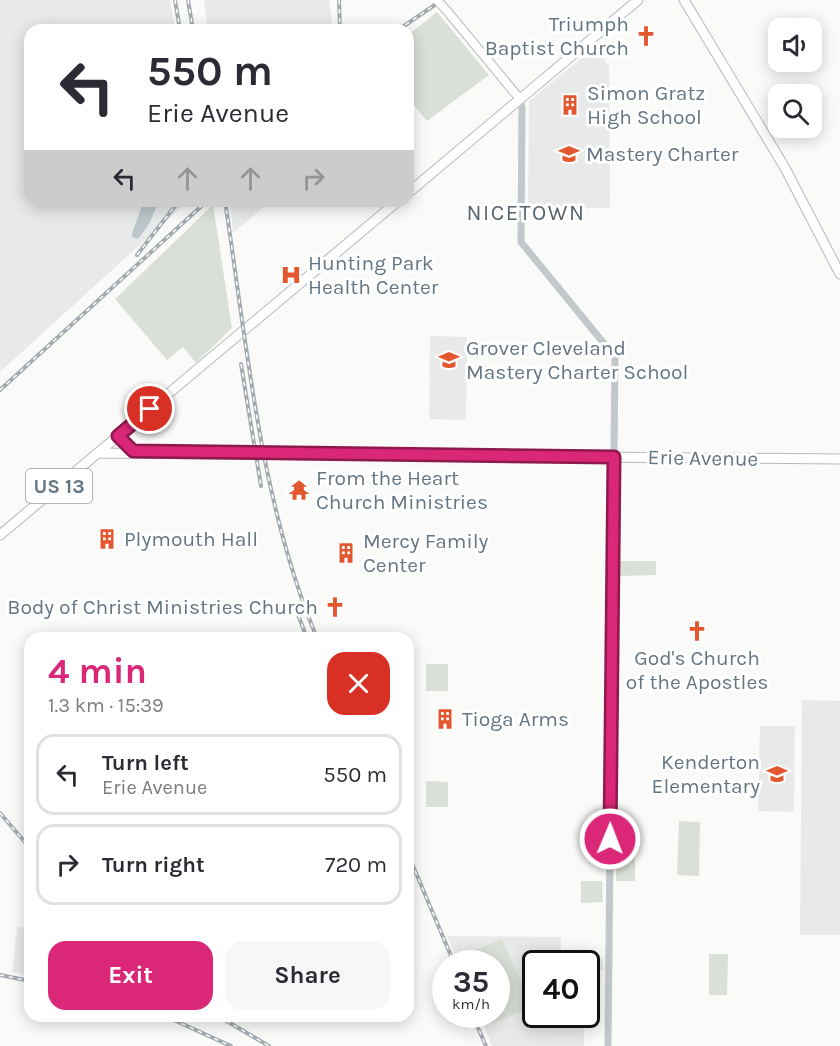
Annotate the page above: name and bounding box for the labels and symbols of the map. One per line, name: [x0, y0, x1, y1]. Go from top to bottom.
place label: Triumph Baptist Church: [485, 12, 629, 60]
church icon: Triumph Baptist Church: [634, 24, 658, 48]
place label: Simon Gratz High School: [587, 81, 705, 129]
building icon: Simon Gratz High School: [558, 93, 582, 117]
school or university icon: Mastery Charter: [557, 142, 581, 166]
place label: Mastery Charter: [586, 142, 739, 166]
district label: NICETOWN: [467, 200, 586, 226]
place label: Hunting Park Health Center: [308, 251, 439, 299]
hospital icon: Hunting Park Health Center: [279, 263, 303, 287]
place label: Grover Cleveland Mastery Charter School: [466, 336, 688, 384]
school or university icon: Grover Cleveland Mastery Charter School: [437, 348, 461, 372]
pin: [124, 383, 175, 434]
street label: Erie Avenue: [648, 445, 758, 471]
place label: From the Heart Church Ministries: [316, 466, 488, 514]
road number: US 13: [26, 469, 92, 503]
temple icon: From the Heart Church Ministries: [287, 478, 311, 502]
building icon: Plymouth Hall: [95, 527, 119, 551]
place label: Plymouth Hall: [124, 527, 258, 551]
place label: Mercy Family Center: [363, 529, 489, 577]
building icon: Mercy Family Center: [334, 541, 358, 565]
place label: Body of Christ Ministries Church: [7, 595, 318, 619]
church icon: Body of Christ Ministries Church: [323, 595, 347, 619]
church icon: God's Church of the Apostles: [685, 619, 709, 643]
place label: God's Church of the Apostles: [626, 646, 768, 694]
building icon: Tioga Arms: [433, 707, 457, 731]
place label: Tioga Arms: [462, 707, 569, 731]
place label: Kenderton Elementary: [652, 750, 760, 798]
school or university icon: Kenderton Elementary: [765, 762, 789, 786]
position arrow: [578, 807, 642, 871]
speed limit sign: 40: [522, 950, 600, 1028]

